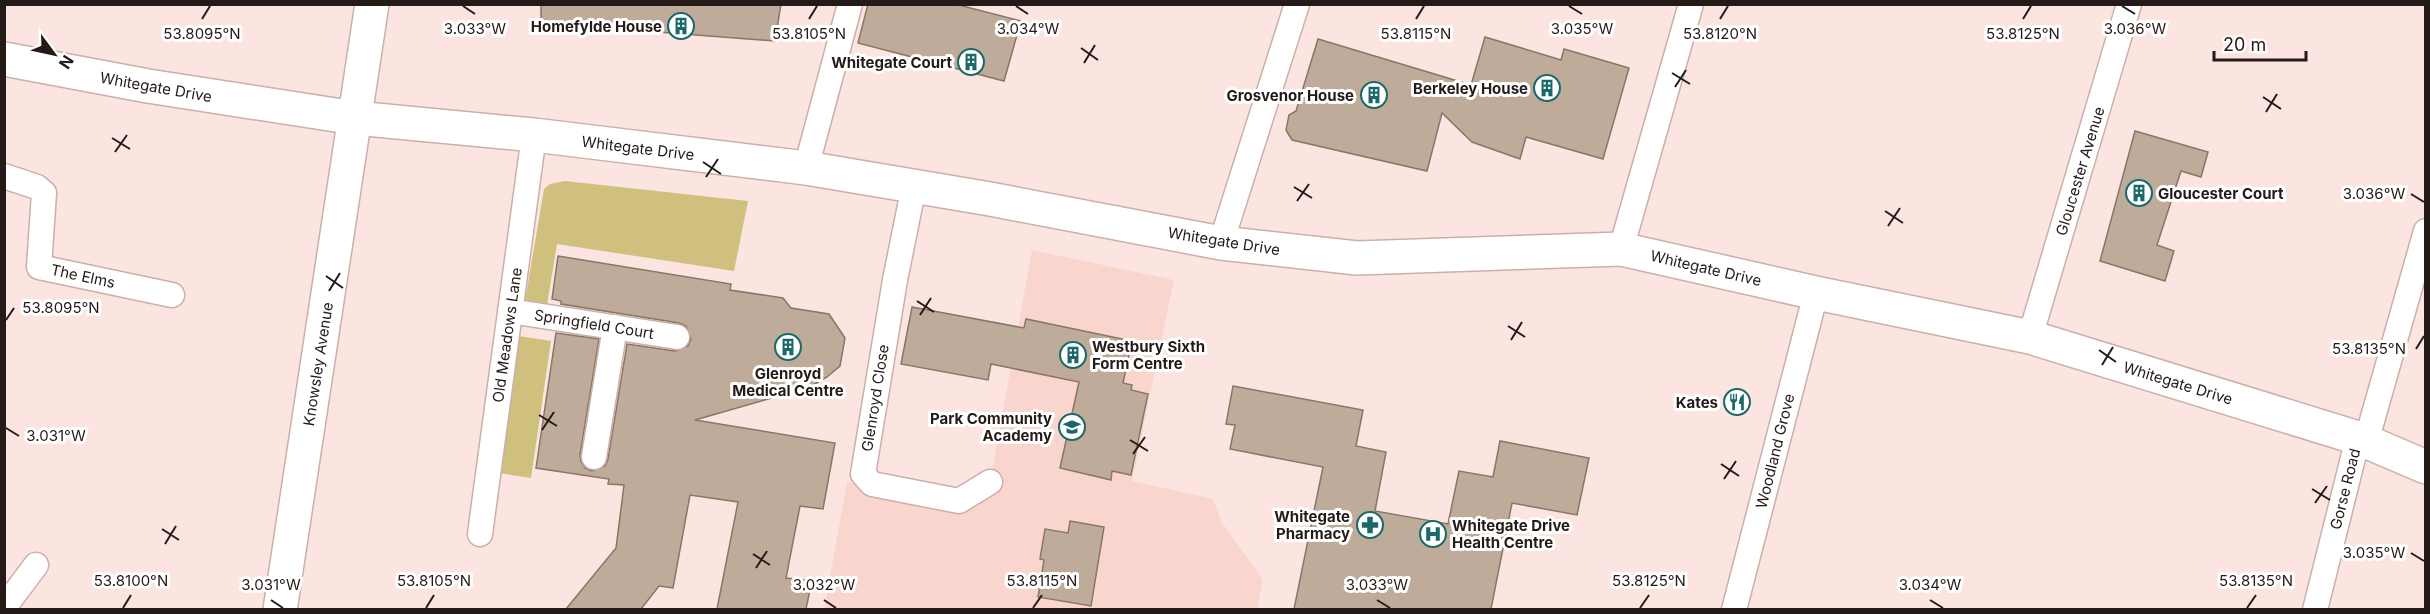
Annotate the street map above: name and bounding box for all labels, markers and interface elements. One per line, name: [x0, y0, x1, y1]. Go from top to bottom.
building icon: Homefylde House: [666, 11, 696, 41]
place label: Homefylde House: [531, 17, 662, 36]
text: 3.033°W: [444, 19, 506, 38]
text: 3.034°W: [997, 19, 1060, 38]
text: 3.035°W: [1551, 19, 1613, 38]
text: 3.036°W: [2104, 19, 2166, 38]
north arrow: [24, 24, 84, 84]
text: 53.8095°N: [163, 24, 241, 43]
text: 53.8105°N: [772, 24, 846, 43]
text: 53.8115°N: [1381, 24, 1451, 43]
text: 53.8120°N: [1683, 24, 1757, 43]
text: 53.8125°N: [1986, 24, 2060, 43]
scale bar: [2214, 24, 2306, 62]
text: 20 m: [2223, 34, 2266, 55]
building icon: Whitegate Court: [956, 47, 986, 77]
text: N: [55, 52, 78, 73]
place label: Whitegate Court: [831, 53, 952, 72]
street label: Whitegate Drive: [99, 68, 213, 106]
building icon: Berkeley House: [1532, 73, 1562, 103]
place label: Berkeley House: [1413, 79, 1528, 98]
building icon: Grosvenor House: [1359, 80, 1389, 110]
place label: Grosvenor House: [1226, 86, 1354, 105]
street label: Gloucester Avenue: [2051, 104, 2109, 238]
street label: Whitegate Drive: [581, 132, 695, 164]
building icon: Gloucester Court: [2124, 178, 2154, 208]
place label: Gloucester Court: [2158, 184, 2284, 203]
text: 3.036°W: [2343, 184, 2405, 203]
street label: Whitegate Drive: [1167, 223, 1281, 259]
street label: Whitegate Drive: [1649, 246, 1763, 290]
street label: The Elms: [49, 260, 117, 292]
street label: Old Meadows Lane: [488, 266, 526, 404]
text: 53.8095°N: [22, 298, 100, 317]
street label: Knowsley Avenue: [299, 301, 337, 427]
street label: Springfield Court: [533, 305, 655, 343]
building icon: Glenroyd Medical Centre: [773, 332, 803, 362]
place label: Westbury Sixth Form Centre: [1092, 337, 1205, 373]
text: 53.8135°N: [2332, 339, 2406, 358]
building icon: Westbury Sixth Form Centre: [1058, 340, 1088, 370]
street label: Glenroyd Close: [857, 343, 893, 453]
street label: Whitegate Drive: [2121, 357, 2235, 409]
place label: Glenroyd Medical Centre: [732, 364, 844, 400]
restaurant icon: Kates: [1722, 387, 1752, 417]
street label: Woodland Grove: [1752, 392, 1798, 510]
place label: Kates: [1676, 393, 1718, 412]
place label: Park Community Academy: [930, 409, 1052, 445]
school or university icon: Park Community Academy: [1057, 412, 1087, 442]
text: 3.031°W: [26, 426, 86, 445]
street label: Gorse Road: [2326, 446, 2364, 532]
place label: Whitegate Pharmacy: [1274, 507, 1350, 543]
pharmacy icon: Whitegate Pharmacy: [1355, 510, 1385, 540]
place label: Whitegate Drive Health Centre: [1452, 516, 1570, 552]
hospital icon: Whitegate Drive Health Centre: [1418, 519, 1448, 549]
text: 3.035°W: [2343, 543, 2405, 562]
text: 53.8100°N: [94, 571, 168, 590]
text: 53.8105°N: [397, 571, 471, 590]
text: 53.8115°N: [1007, 571, 1077, 590]
text: 53.8125°N: [1612, 571, 1686, 590]
text: 53.8135°N: [2219, 571, 2293, 590]
text: 3.031°W: [241, 575, 301, 594]
text: 3.032°W: [793, 575, 855, 594]
text: 3.033°W: [1346, 575, 1408, 594]
text: 3.034°W: [1899, 575, 1962, 594]

